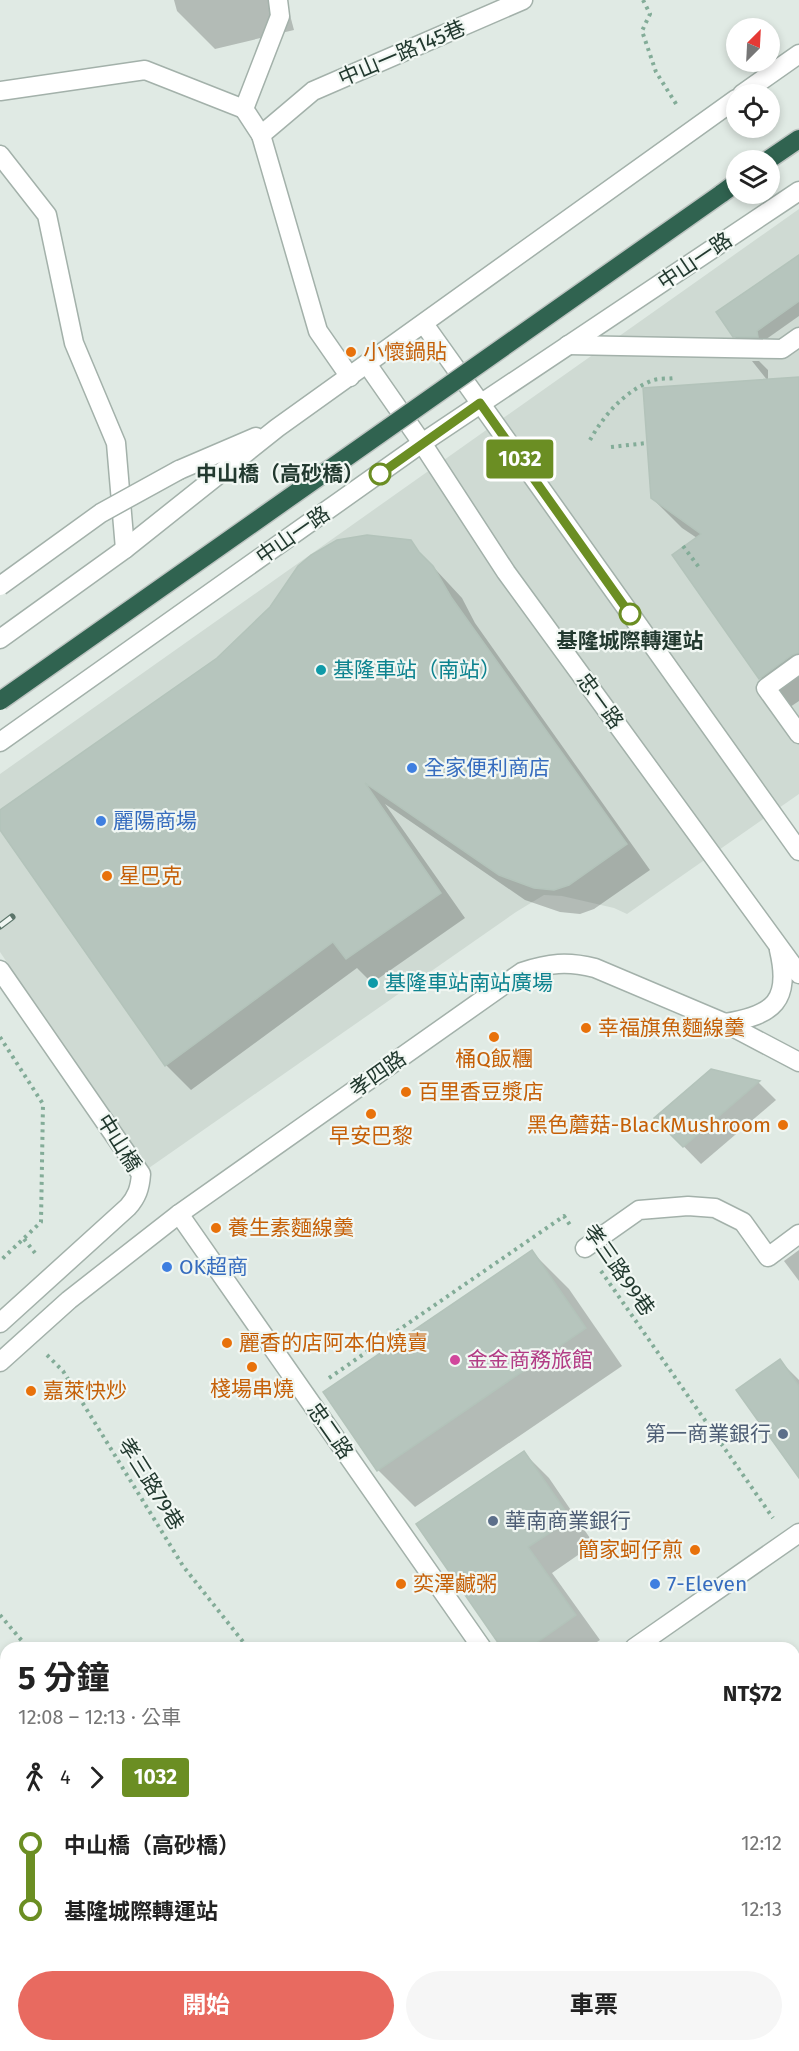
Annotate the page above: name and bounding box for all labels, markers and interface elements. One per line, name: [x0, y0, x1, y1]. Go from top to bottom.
street label: 中山一路145巷: [335, 15, 469, 91]
north arrow: [726, 18, 780, 72]
map controls: [726, 18, 780, 204]
button: locate: [726, 84, 780, 138]
button: layers: [726, 150, 780, 204]
street label: 中山一路: [653, 227, 737, 295]
place label: 小懷鍋貼: [363, 339, 447, 365]
marker: 小懷鍋貼: [344, 345, 358, 359]
line badge: 1032: [478, 440, 562, 478]
text: 1032: [498, 446, 542, 472]
place label: 中山橋（高砂橋）: [196, 461, 364, 487]
marker: 中山橋（高砂橋）: [369, 463, 391, 485]
street label: 中山一路: [251, 500, 335, 570]
marker: 基隆城際轉運站: [619, 603, 641, 625]
place label: 基隆城際轉運站: [557, 628, 704, 654]
place label: 基隆車站（南站）: [333, 657, 501, 683]
marker: 基隆車站（南站）: [314, 663, 328, 677]
street label: 忠一路: [571, 668, 629, 734]
place label: 全家便利商店: [424, 755, 550, 781]
marker: 全家便利商店: [405, 761, 419, 775]
place label: 麗陽商場: [113, 808, 197, 834]
marker: 麗陽商場: [94, 814, 108, 828]
place label: 星巴克: [119, 863, 182, 889]
marker: 星巴克: [100, 869, 114, 883]
place label: 基隆車站南站廣場: [385, 970, 553, 996]
marker: 基隆車站南站廣場: [366, 976, 380, 990]
place label: 幸福旗魚麵線羹: [598, 1015, 745, 1041]
marker: 幸福旗魚麵線羹: [579, 1021, 593, 1035]
marker: 桶Q飯糰: [487, 1030, 501, 1044]
street label: 孝四路: [345, 1045, 411, 1103]
place label: 桶Q飯糰: [455, 1046, 533, 1072]
place label: 百里香豆漿店: [418, 1079, 544, 1105]
marker: 百里香豆漿店: [399, 1085, 413, 1099]
marker: 早安巴黎: [364, 1107, 378, 1121]
street label: 中山橋: [91, 1109, 147, 1177]
place label: 黑色蘑菇-BlackMushroom: [527, 1112, 771, 1138]
marker: 黑色蘑菇-BlackMushroom: [776, 1118, 790, 1132]
place label: 早安巴黎: [329, 1123, 413, 1149]
place label: 養生素麵線羹: [228, 1215, 354, 1241]
street label: 孝三路99巷: [578, 1219, 660, 1321]
marker: 養生素麵線羹: [209, 1221, 223, 1235]
place label: OK超商: [179, 1254, 248, 1280]
marker: OK超商: [160, 1260, 174, 1274]
place label: 麗香的店阿本伯燒賣: [239, 1330, 428, 1356]
marker: 麗香的店阿本伯燒賣: [220, 1336, 234, 1350]
place label: 金金商務旅館: [467, 1347, 593, 1373]
marker: 金金商務旅館: [448, 1353, 462, 1367]
marker: 棧場串燒: [245, 1360, 259, 1374]
place label: 棧場串燒: [210, 1376, 294, 1402]
place label: 嘉萊快炒: [43, 1378, 127, 1404]
marker: 嘉萊快炒: [24, 1384, 38, 1398]
street label: 忠二路: [301, 1398, 359, 1464]
place label: 第一商業銀行: [645, 1421, 771, 1447]
marker: 第一商業銀行: [776, 1427, 790, 1441]
street label: 孝三路79巷: [112, 1433, 190, 1535]
place label: 華南商業銀行: [505, 1508, 631, 1534]
marker: 華南商業銀行: [486, 1514, 500, 1528]
place label: 簡家蚵仔煎: [578, 1537, 683, 1563]
marker: 簡家蚵仔煎: [688, 1543, 702, 1557]
place label: 奕澤鹹粥: [413, 1571, 497, 1597]
place label: 7-Eleven: [667, 1571, 747, 1597]
marker: 奕澤鹹粥: [394, 1577, 408, 1591]
marker: 7-Eleven: [648, 1577, 662, 1591]
text: 5 分鐘: [18, 1658, 110, 1698]
text: NT$72: [723, 1680, 782, 1707]
text: 12:08 – 12:13 · 公車: [18, 1705, 181, 1729]
icon: walk: [18, 1761, 51, 1794]
icon: forward: [80, 1761, 113, 1794]
text: 1032: [134, 1764, 177, 1790]
text: 4: [60, 1765, 71, 1789]
text: 12:12: [741, 1831, 782, 1855]
text: 中山橋（高砂橋）: [64, 1832, 240, 1859]
text: 12:13: [741, 1897, 782, 1921]
text: 基隆城際轉運站: [64, 1898, 218, 1925]
button: 開始: [18, 1971, 394, 2040]
button: 車票: [406, 1971, 782, 2040]

